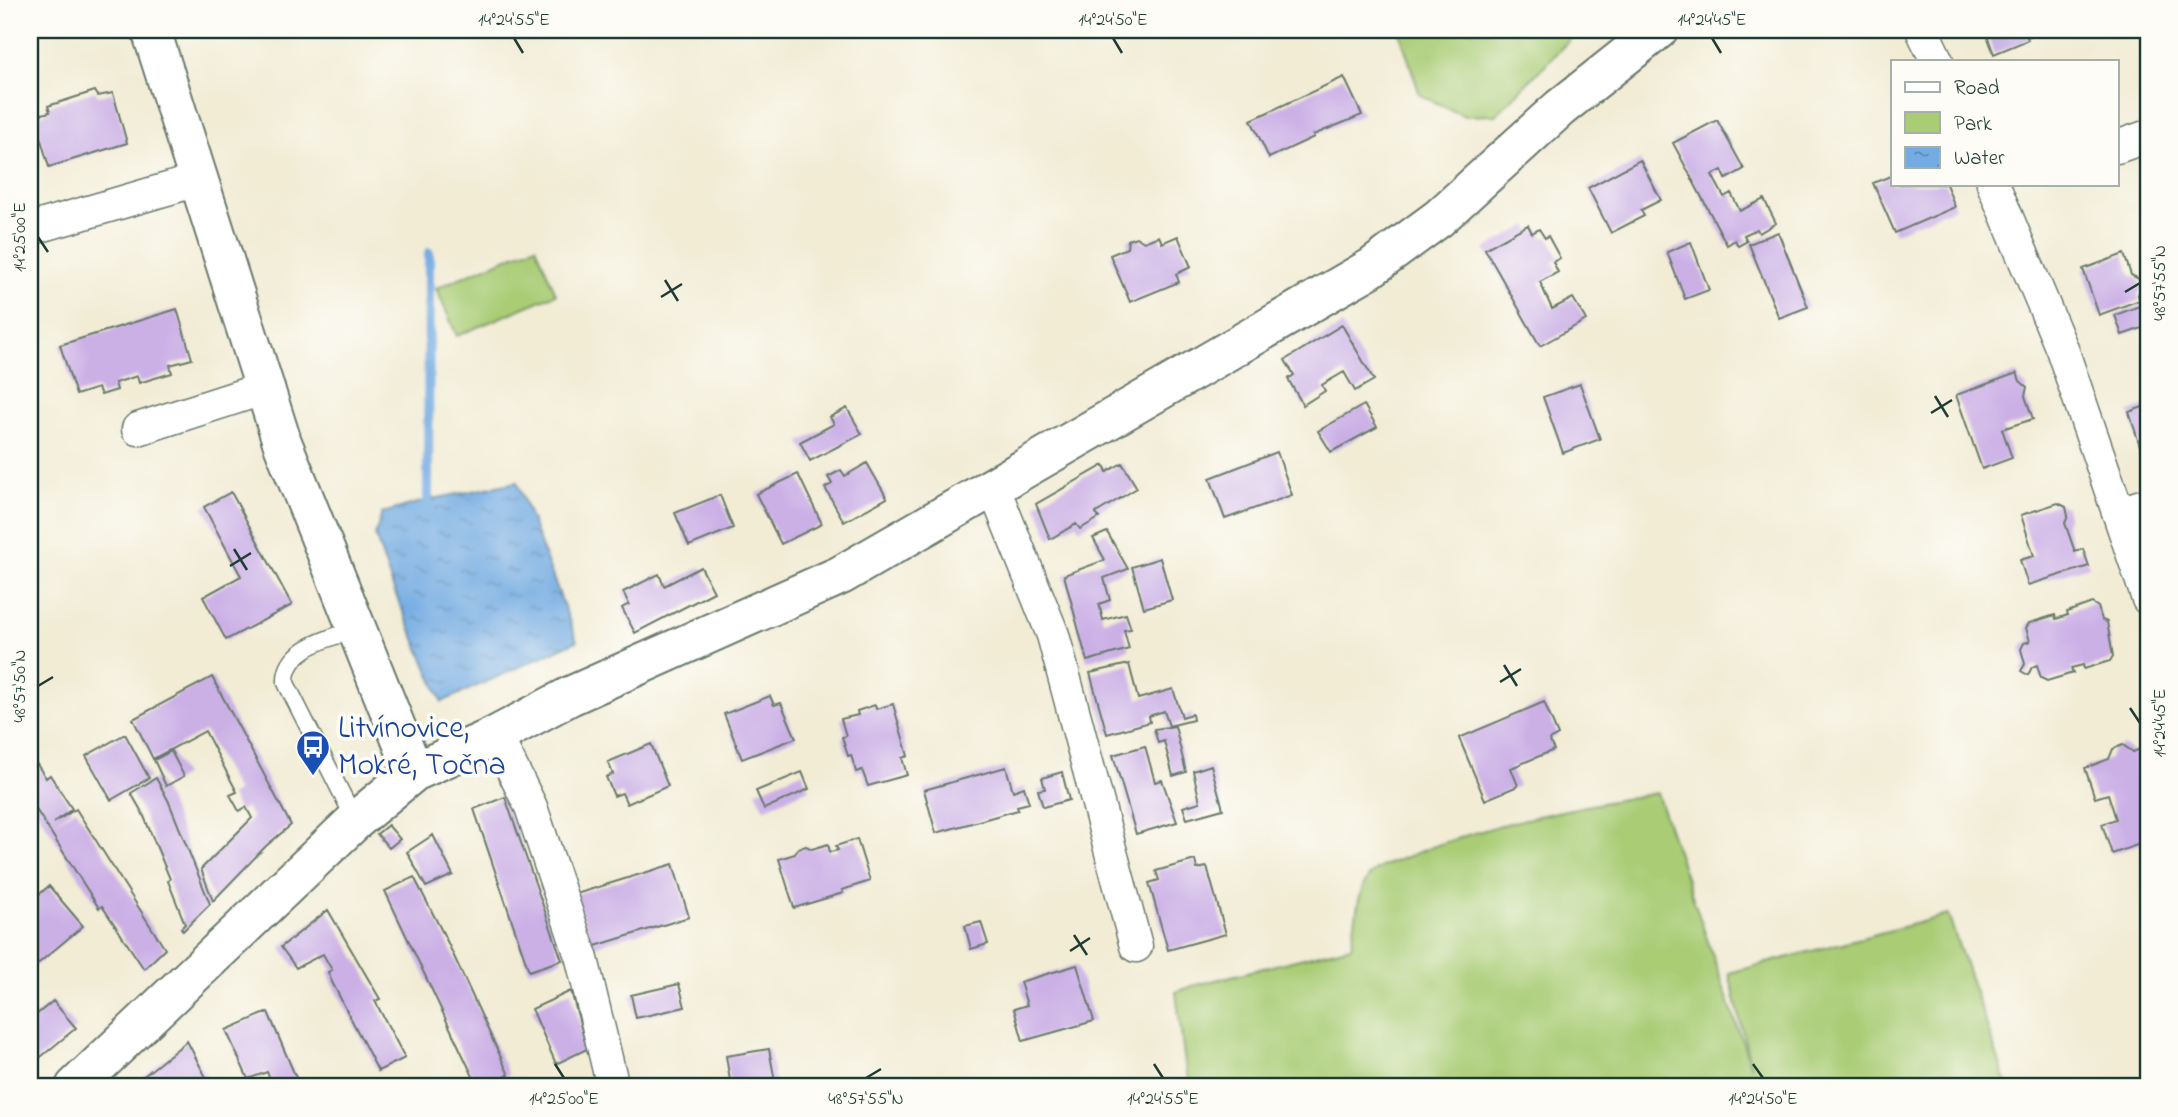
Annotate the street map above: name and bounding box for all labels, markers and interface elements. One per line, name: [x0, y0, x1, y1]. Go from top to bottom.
text: 14°24'55"E: [478, 8, 550, 34]
text: 14°24'50"E: [1078, 8, 1148, 34]
text: 14°24'45"E: [1677, 8, 1747, 34]
legend: [1891, 60, 2118, 186]
text: Road: [1954, 74, 2000, 104]
text: Park: [1954, 110, 1993, 140]
text: Water: [1954, 144, 2005, 174]
text: 14°25'00"E: [8, 202, 34, 272]
text: 48°57'55"N: [2148, 245, 2174, 321]
text: 48°57'50"N: [8, 649, 34, 723]
text: 14°24'45"E: [2148, 688, 2174, 758]
place label: Litvínovice, Mokré, Točna: [338, 706, 506, 790]
bus stop icon: Litvínovice, Mokré, Točna: [294, 728, 332, 777]
text: 14°25'00"E: [529, 1087, 599, 1113]
text: 48°57'55"N: [828, 1087, 904, 1113]
text: 14°24'55"E: [1127, 1087, 1199, 1113]
text: 14°24'50"E: [1728, 1087, 1798, 1113]

